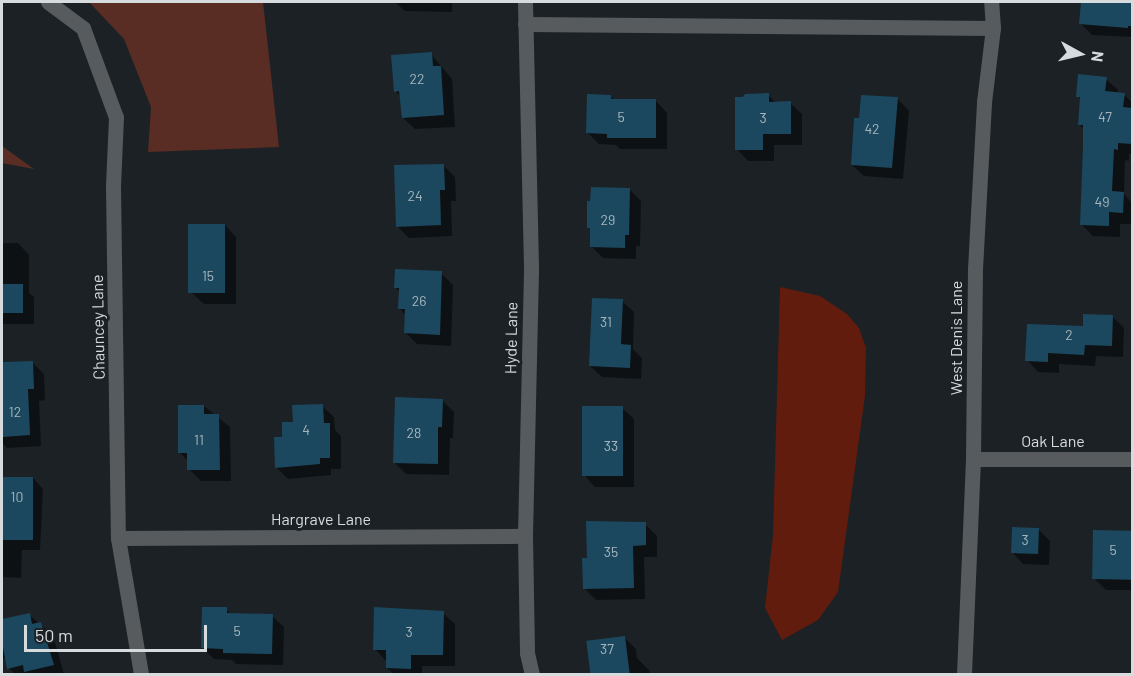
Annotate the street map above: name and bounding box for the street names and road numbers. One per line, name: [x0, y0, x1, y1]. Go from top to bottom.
street label: Chauncey Lane: [87, 274, 109, 380]
street label: West Denis Lane: [946, 281, 966, 395]
street label: Hyde Lane: [501, 302, 521, 374]
street label: Oak Lane: [1021, 431, 1085, 451]
street label: Hargrave Lane: [271, 509, 371, 529]

